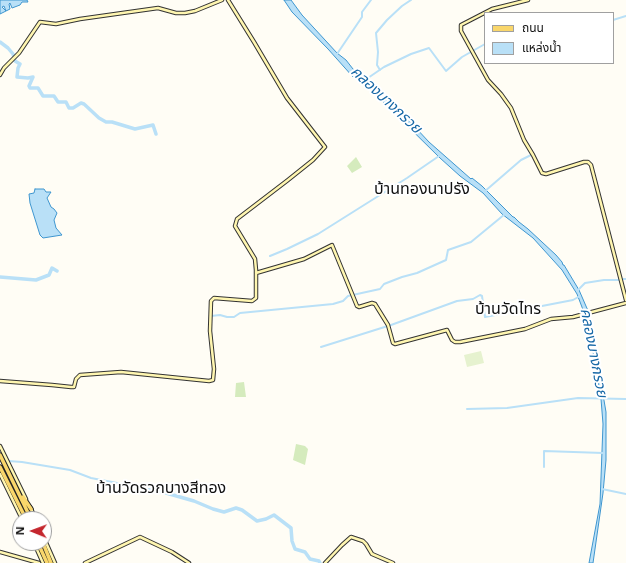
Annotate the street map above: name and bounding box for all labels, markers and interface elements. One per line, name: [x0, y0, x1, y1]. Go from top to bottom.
legend: [484, 12, 614, 64]
text: ถนน: [522, 19, 544, 37]
text: แหล่งน้ำ: [522, 39, 561, 57]
water label: คลองบางกรวย: [346, 64, 424, 138]
district label: บ้านทองนาปรัง: [374, 181, 470, 201]
district label: บ้านวัดไทร: [475, 301, 541, 321]
water label: คลองบางกรวย: [575, 307, 609, 399]
district label: บ้านวัดรวกบางสีทอง: [96, 480, 226, 500]
north arrow: [12, 511, 52, 551]
text: N: [12, 526, 29, 535]

